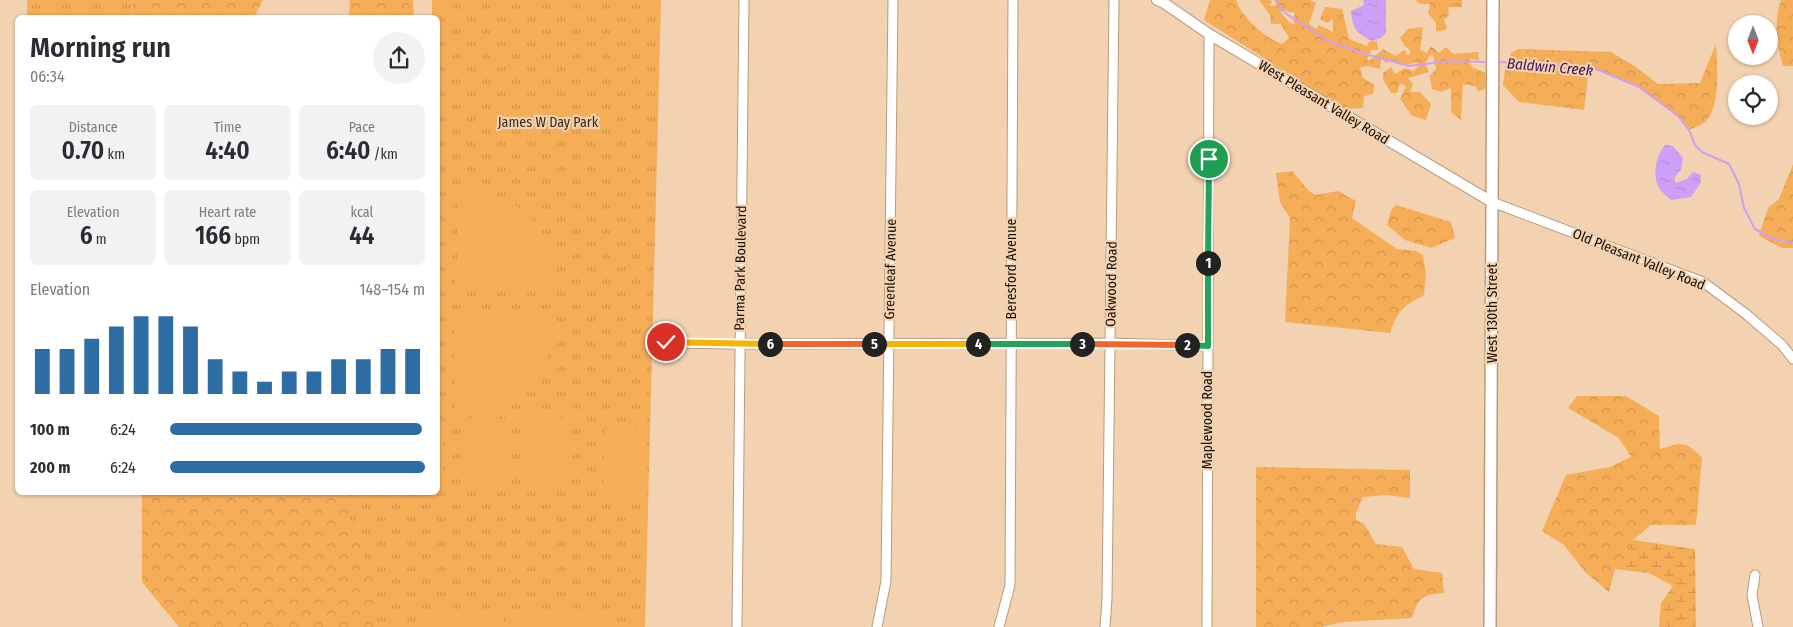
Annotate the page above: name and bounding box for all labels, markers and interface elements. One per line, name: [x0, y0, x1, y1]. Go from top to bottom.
north arrow: [1728, 15, 1778, 65]
map controls: [1728, 15, 1778, 125]
text: Morning run: [30, 31, 171, 64]
button: share: [373, 32, 425, 84]
water label: Baldwin Creek: [1506, 54, 1594, 80]
street label: West Pleasant Valley Road: [1255, 57, 1392, 148]
text: 06:34: [30, 67, 65, 86]
button: locate: [1728, 75, 1778, 125]
park label: James W Day Park: [498, 114, 599, 131]
text: Distance: [69, 119, 118, 136]
text: Time: [214, 119, 241, 136]
text: Pace: [349, 119, 375, 136]
text: 0.70: [61, 136, 104, 166]
text: 4:40: [205, 136, 250, 166]
text: 6:40: [326, 136, 371, 166]
pin: [1188, 138, 1230, 180]
icon: arrive: [1195, 145, 1223, 173]
text: km: [104, 146, 125, 163]
text: /km: [371, 146, 398, 163]
text: Elevation: [67, 204, 120, 221]
text: Heart rate: [199, 204, 256, 221]
text: kcal: [350, 204, 373, 221]
street label: Parma Park Boulevard: [731, 205, 750, 331]
street label: Greenleaf Avenue: [881, 218, 900, 319]
street label: Beresford Avenue: [1003, 219, 1020, 319]
text: 6: [80, 221, 93, 251]
text: 166: [195, 221, 231, 251]
text: 44: [349, 221, 375, 251]
street label: Old Pleasant Valley Road: [1570, 225, 1708, 294]
text: m: [93, 231, 107, 248]
text: bpm: [231, 231, 260, 248]
street label: Oakwood Road: [1102, 241, 1121, 327]
pin: 1: [1196, 250, 1220, 276]
text: 1: [1206, 255, 1211, 272]
street label: West 130th Street: [1484, 263, 1501, 363]
text: Elevation: [30, 280, 90, 299]
text: 148–154 m: [359, 280, 425, 299]
pin: [645, 321, 687, 363]
icon: check: [652, 328, 680, 356]
pin: 6: [758, 332, 782, 356]
pin: 5: [862, 332, 886, 356]
pin: 4: [966, 332, 990, 356]
pin: 3: [1070, 332, 1094, 356]
pin: 2: [1174, 332, 1200, 358]
text: 6: [767, 336, 774, 353]
text: 5: [871, 336, 878, 353]
text: 4: [975, 336, 982, 353]
text: 3: [1079, 336, 1086, 353]
text: 2: [1184, 337, 1191, 354]
street label: Maplewood Road: [1199, 371, 1216, 469]
text: 100 m: [30, 420, 70, 439]
text: 6:24: [110, 420, 136, 439]
text: 200 m: [30, 458, 70, 477]
text: 6:24: [110, 458, 136, 477]

